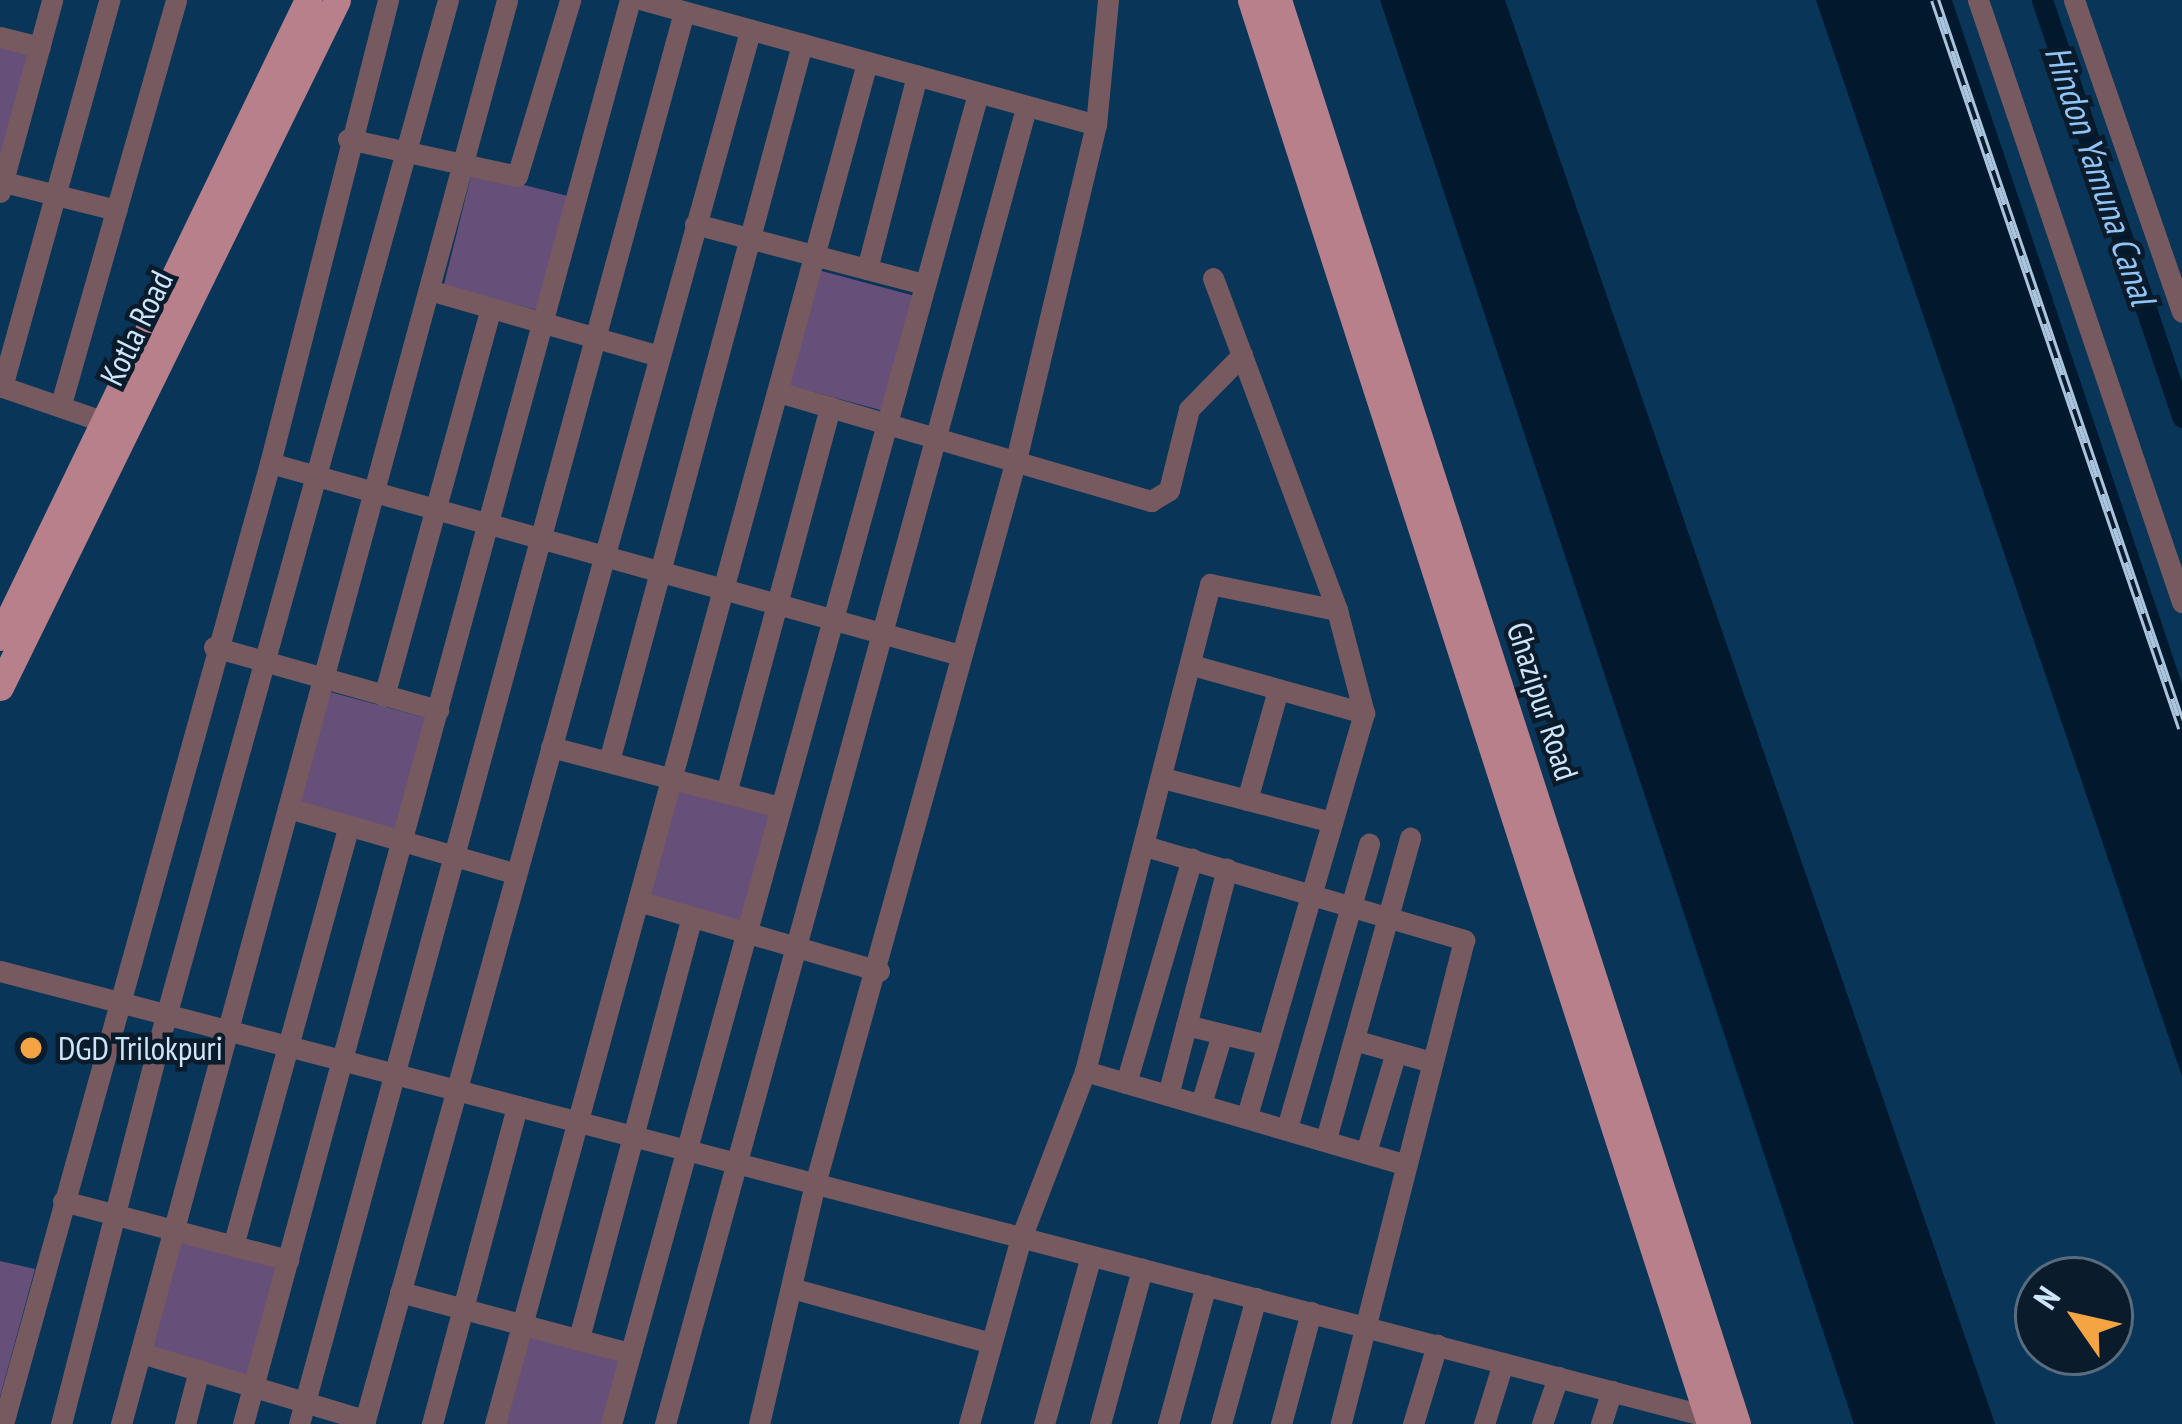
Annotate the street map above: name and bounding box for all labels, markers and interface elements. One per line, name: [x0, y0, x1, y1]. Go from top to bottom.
water label: Hindon Yamuna Canal: [2036, 39, 2166, 311]
street label: Kotla Road: [91, 264, 181, 392]
street label: Ghazipur Road: [1499, 617, 1587, 785]
place label: DGD Trilokpuri: [58, 1028, 224, 1068]
marker: DGD Trilokpuri: [15, 1032, 47, 1064]
north arrow: [2014, 1256, 2134, 1376]
text: N: [2023, 1278, 2069, 1317]

